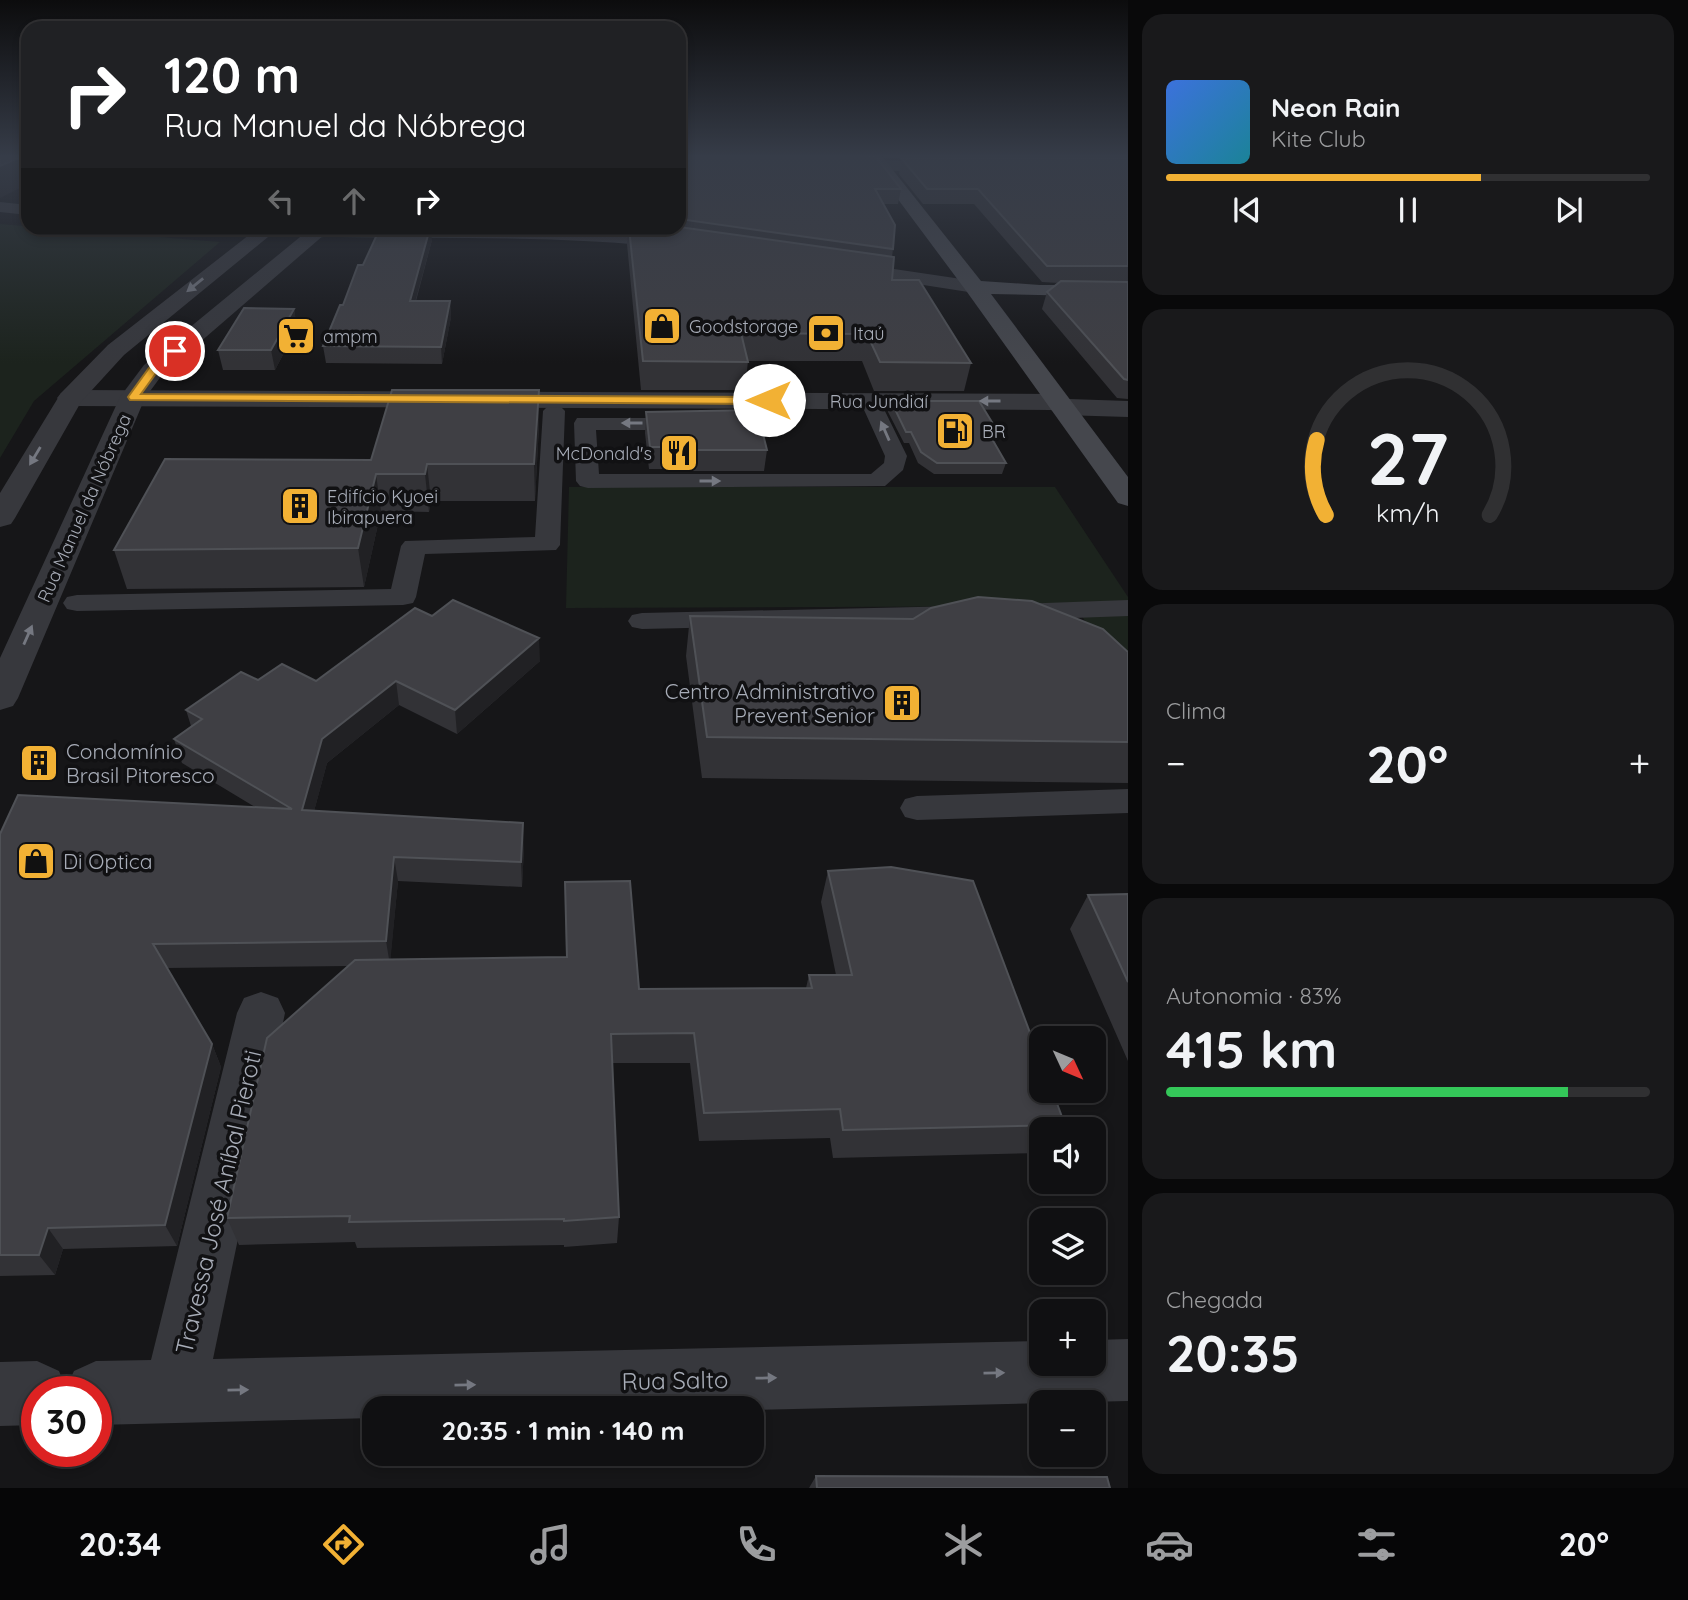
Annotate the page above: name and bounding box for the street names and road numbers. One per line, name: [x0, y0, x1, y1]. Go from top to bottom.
street label: Rua Jundiaí: [830, 390, 928, 413]
street label: Rua Manuel da Nóbrega: [32, 410, 136, 606]
street label: Travessa José Aníbal Pieroti: [168, 1047, 268, 1357]
street label: Rua Salto: [621, 1364, 729, 1396]

